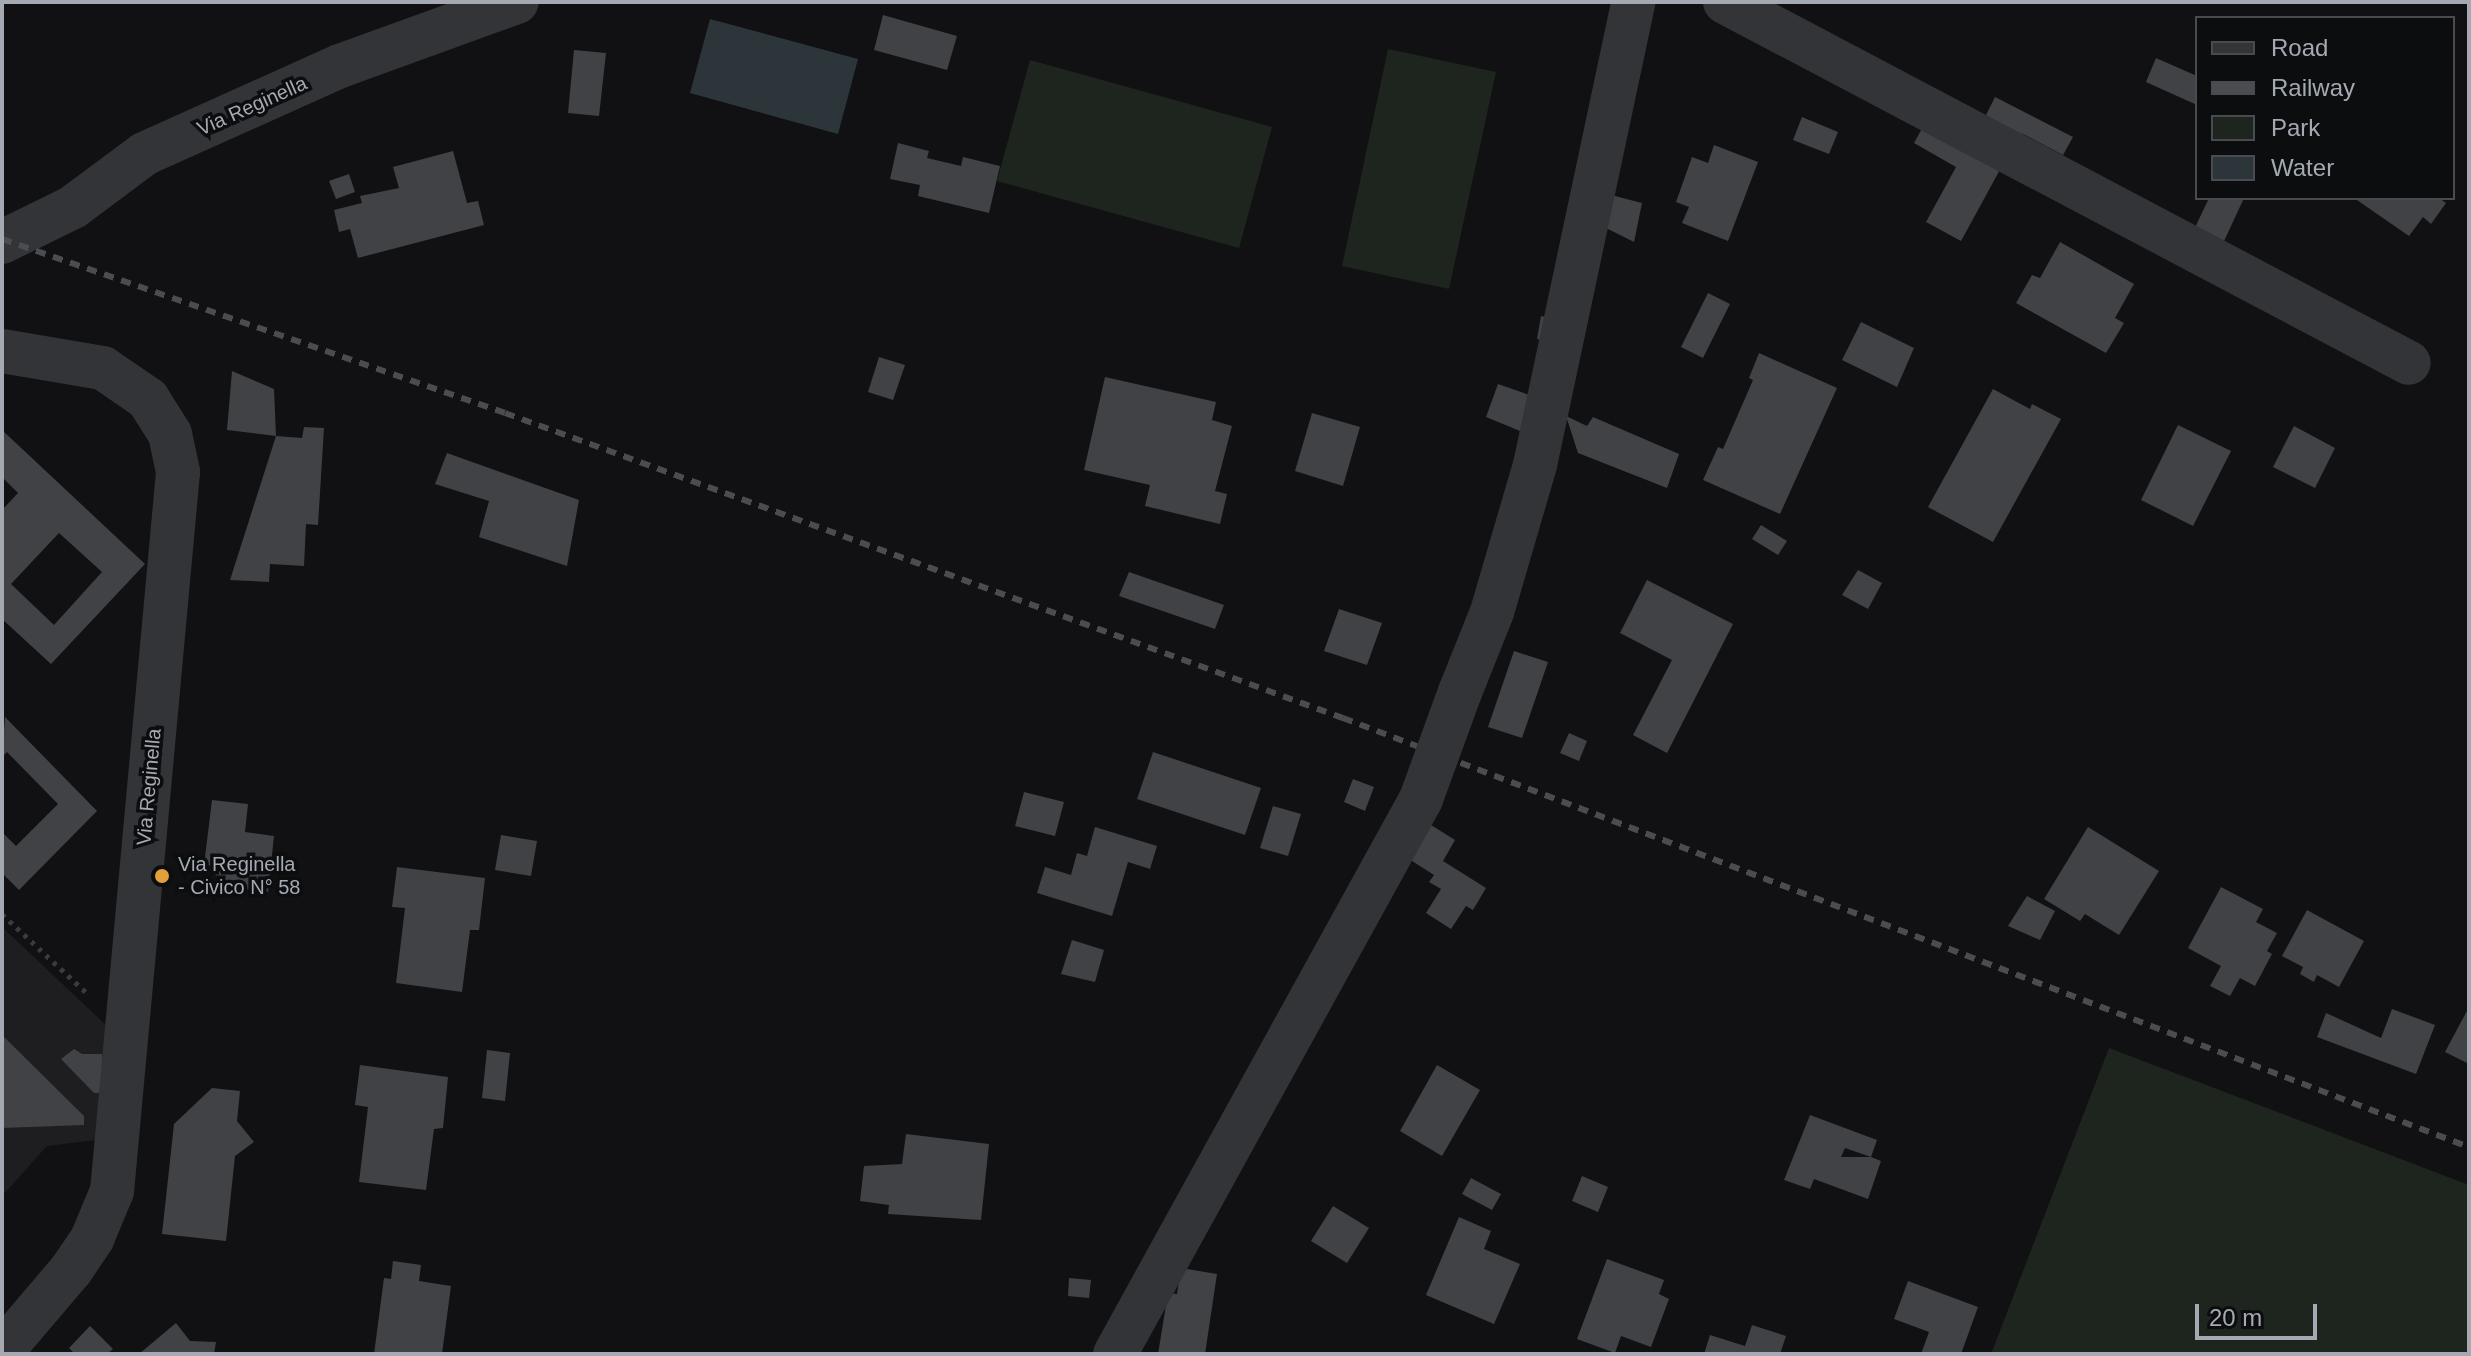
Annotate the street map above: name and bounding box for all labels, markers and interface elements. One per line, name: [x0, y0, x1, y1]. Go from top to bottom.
legend: [2195, 16, 2455, 200]
text: Road: [2271, 34, 2328, 61]
street label: Via Reginella: [193, 71, 311, 141]
text: Railway: [2271, 74, 2355, 101]
text: Park: [2271, 114, 2320, 141]
text: Water: [2271, 154, 2334, 181]
street label: Via Reginella: [132, 727, 166, 847]
place label: Via Reginella - Civico N° 58: [178, 852, 300, 899]
marker: Via Reginella - Civico N° 58: [153, 867, 171, 885]
scale bar: [2199, 1288, 2321, 1338]
text: 20 m: [2209, 1304, 2262, 1331]

